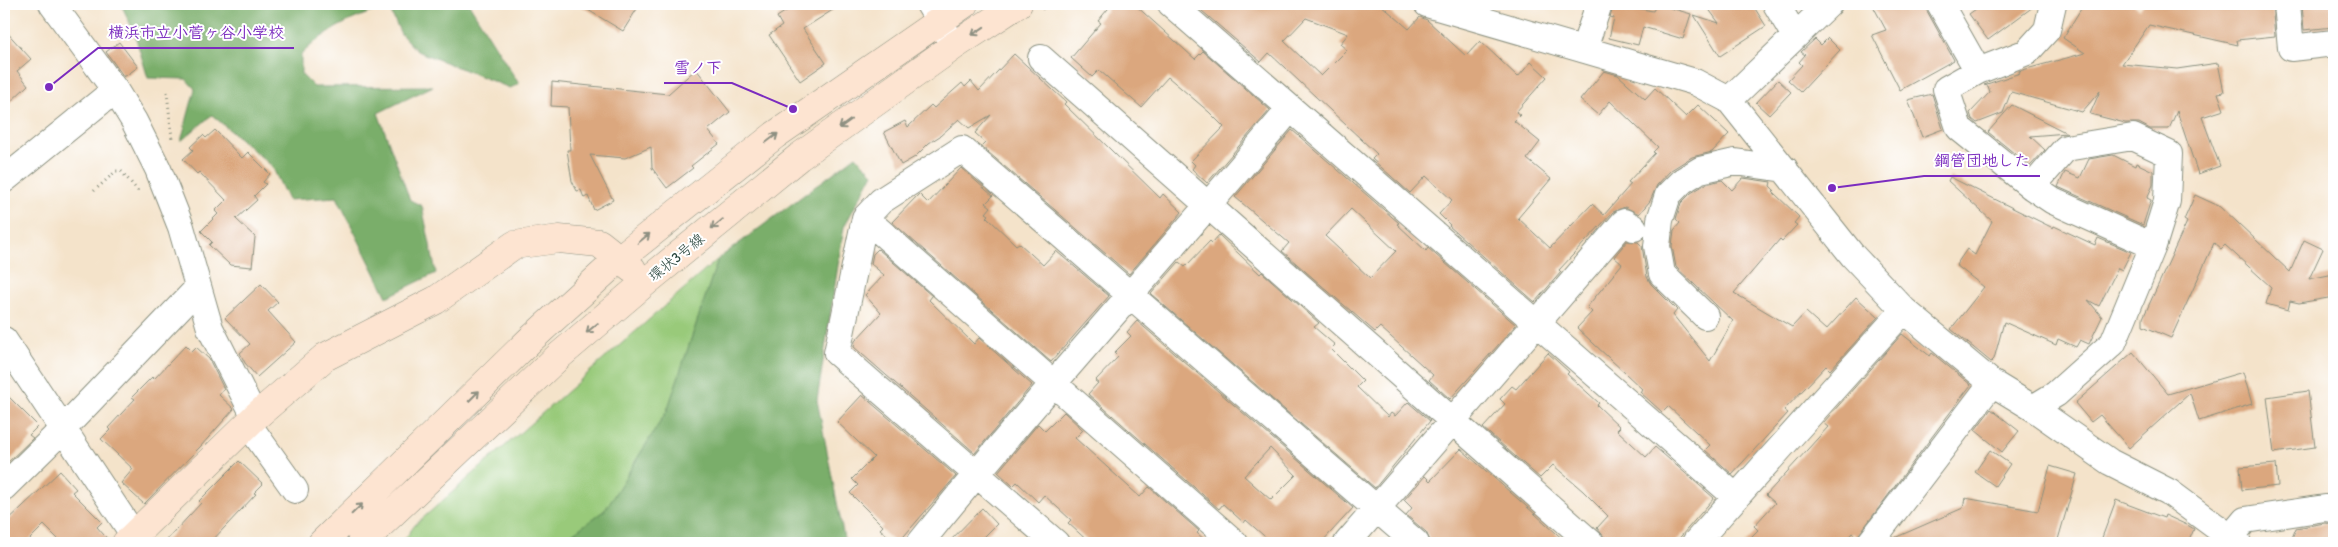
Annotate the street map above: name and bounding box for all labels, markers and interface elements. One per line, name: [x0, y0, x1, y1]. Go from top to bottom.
callout: 横浜市立小菅ヶ谷小学校: [98, 17, 294, 48]
text: 横浜市立小菅ヶ谷小学校: [108, 21, 284, 43]
one-way arrow: [971, 26, 985, 36]
callout: 雪ノ下: [664, 52, 732, 83]
text: 雪ノ下: [674, 56, 722, 78]
one-way arrow: [838, 119, 852, 129]
one-way arrow: [765, 132, 778, 143]
callout: 鋼管団地した: [1924, 145, 2040, 176]
text: 鋼管団地した: [1934, 149, 2030, 171]
one-way arrow: [711, 219, 724, 230]
street label: 環状3号線: [643, 228, 709, 286]
one-way arrow: [638, 233, 651, 244]
one-way arrow: [585, 322, 598, 334]
one-way arrow: [467, 390, 479, 402]
one-way arrow: [351, 503, 364, 515]

